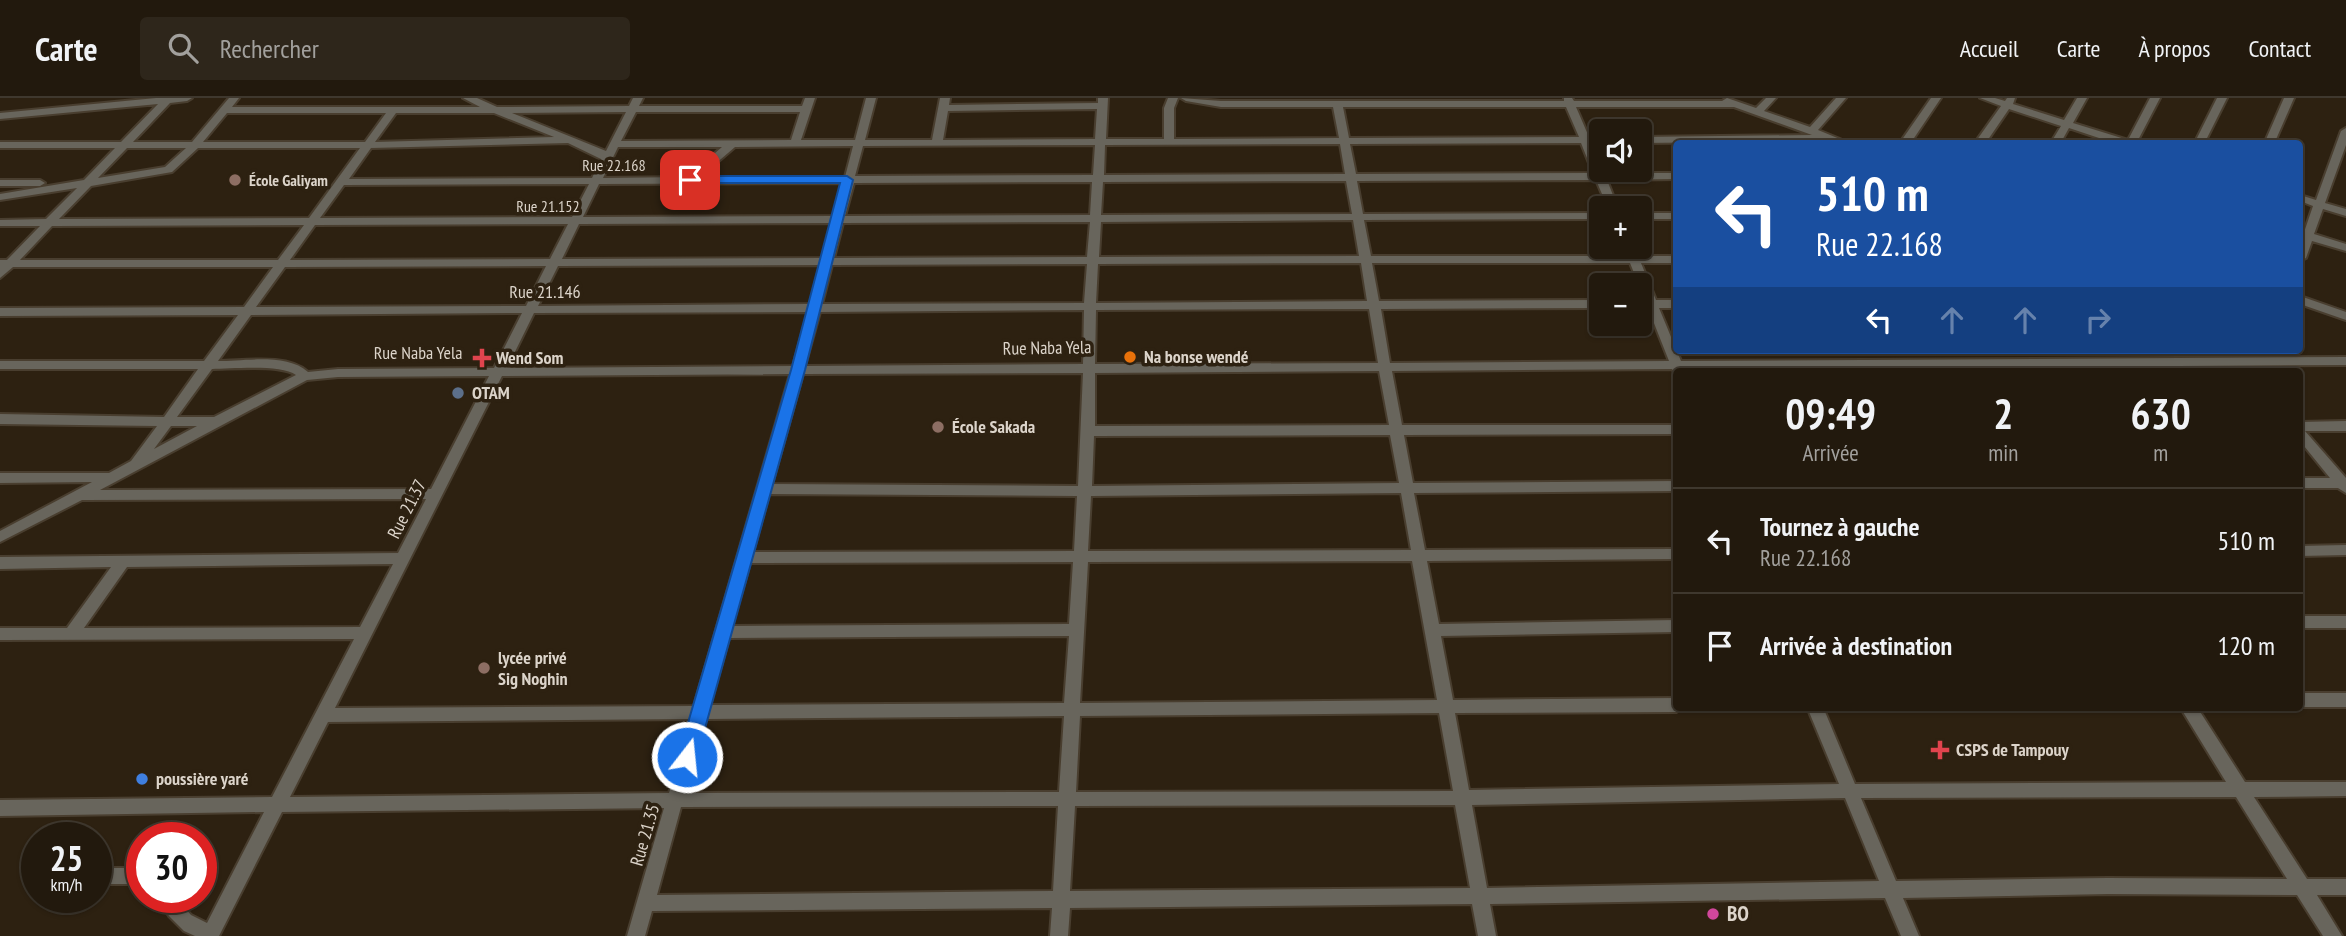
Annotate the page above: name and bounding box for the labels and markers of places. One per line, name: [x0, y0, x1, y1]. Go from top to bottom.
pin: [660, 150, 720, 210]
place label: École Galiyam: [249, 170, 328, 190]
marker: École Galiyam: [227, 172, 243, 188]
place label: Na bonse wendé: [1144, 345, 1249, 368]
place label: Wend Som: [495, 346, 563, 369]
marker: Na bonse wendé: [1122, 349, 1138, 365]
marker: Wend Som: [474, 350, 490, 366]
place label: OTAM: [472, 381, 510, 404]
marker: OTAM: [450, 385, 466, 401]
place label: École Sakada: [952, 415, 1035, 438]
marker: École Sakada: [930, 419, 946, 435]
place label: lycée privé Sig Noghin: [498, 646, 568, 690]
marker: lycée privé Sig Noghin: [476, 660, 492, 676]
place label: CSPS de Tampouy: [1956, 738, 2070, 761]
marker: CSPS de Tampouy: [1930, 740, 1950, 760]
place label: poussière yaré: [156, 767, 249, 790]
marker: poussière yaré: [134, 771, 150, 787]
place label: BO: [1727, 900, 1749, 927]
marker: BO: [1705, 906, 1721, 922]

